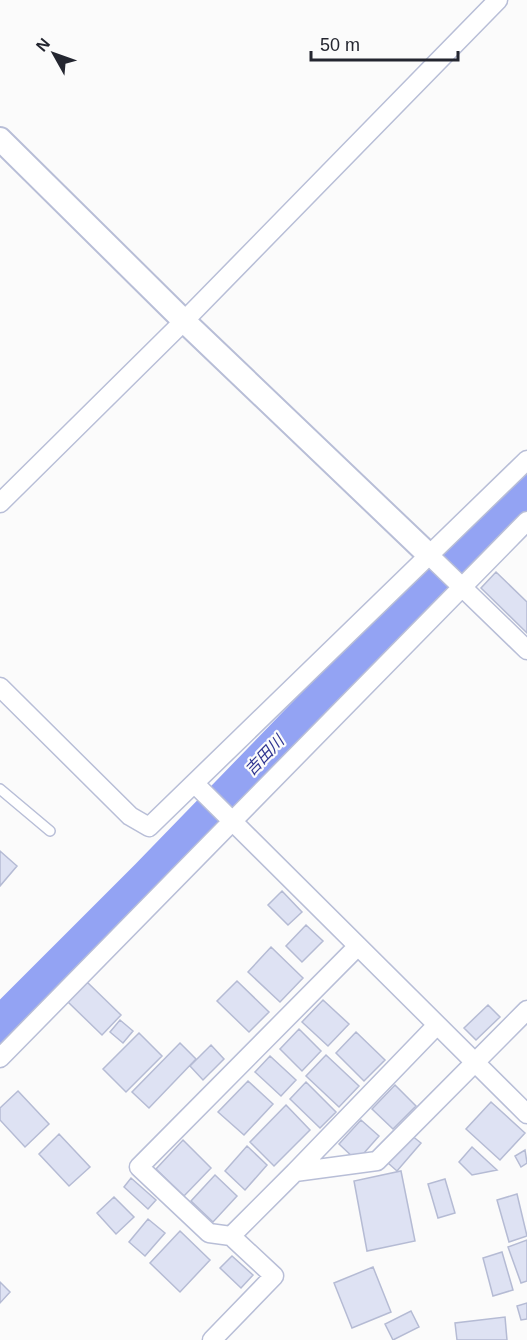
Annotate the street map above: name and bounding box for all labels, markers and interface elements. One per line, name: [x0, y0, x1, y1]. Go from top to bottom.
north arrow: [24, 24, 84, 84]
scale bar: [311, 24, 458, 62]
text: N: [33, 35, 53, 55]
text: 50 m: [320, 35, 360, 55]
water label: 吉田川: [242, 731, 289, 779]

